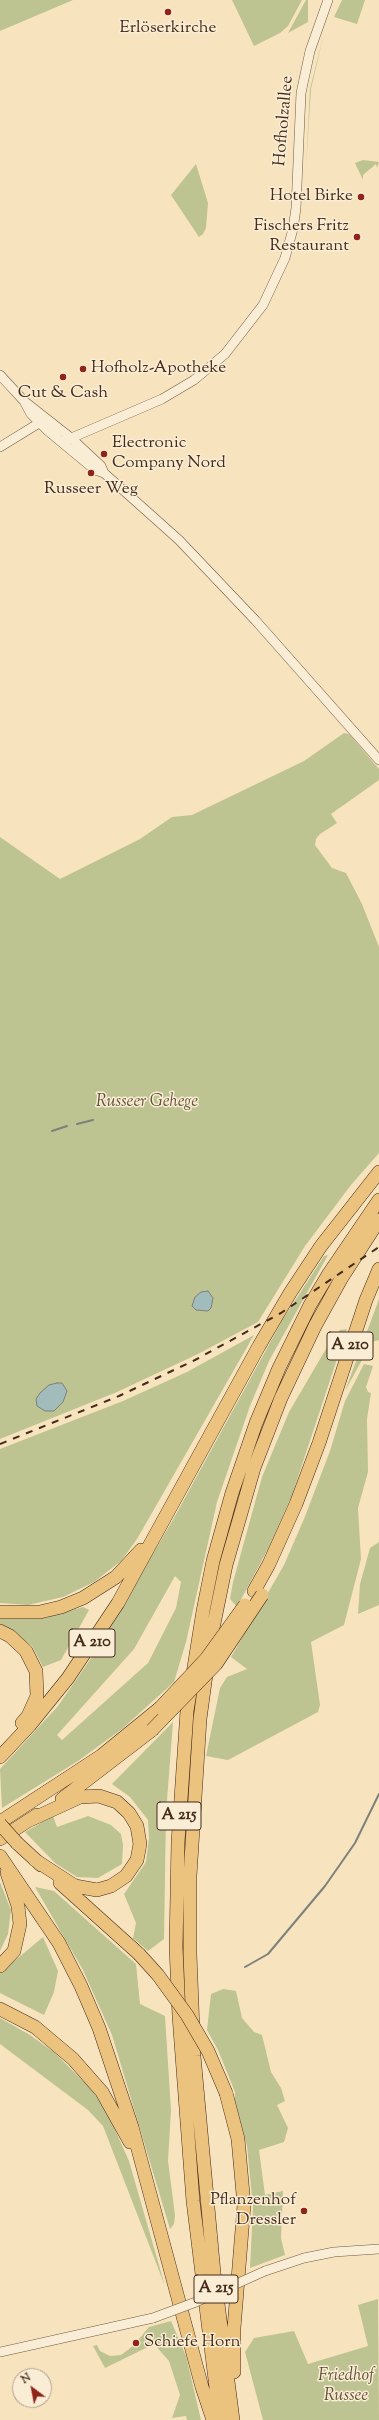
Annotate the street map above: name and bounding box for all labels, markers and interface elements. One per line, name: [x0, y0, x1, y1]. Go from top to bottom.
marker: Erlöserkirche: [163, 7, 173, 17]
place label: Erlöserkirche: [119, 19, 217, 39]
street label: Hofholzallee: [271, 75, 299, 167]
place label: Hotel Birke: [270, 187, 353, 207]
marker: Hotel Birke: [356, 192, 366, 202]
place label: Fischers Fritz Restaurant: [254, 217, 349, 257]
marker: Fischers Fritz Restaurant: [352, 232, 362, 242]
place label: Hofholz-Apotheke: [91, 359, 226, 379]
marker: Hofholz-Apotheke: [78, 364, 88, 374]
marker: Cut & Cash: [58, 372, 68, 382]
place label: Cut & Cash: [18, 384, 108, 404]
place label: Electronic Company Nord: [112, 434, 226, 474]
marker: Electronic Company Nord: [99, 449, 109, 459]
marker: Russeer Weg: [86, 468, 96, 478]
place label: Russeer Weg: [44, 480, 138, 500]
park label: Russeer Gehege: [96, 1093, 198, 1113]
road number: A 210: [327, 1332, 373, 1360]
road number: A 210: [69, 1629, 115, 1657]
road number: A 215: [157, 1802, 201, 1830]
place label: Pflanzenhof Dressler: [210, 2191, 296, 2231]
marker: Pflanzenhof Dressler: [299, 2206, 309, 2216]
road number: A 215: [194, 2275, 238, 2303]
place label: Schiefe Horn: [144, 2333, 241, 2353]
marker: Schiefe Horn: [131, 2338, 141, 2348]
park label: Friedhof Russee: [318, 2367, 374, 2407]
north arrow: [12, 2368, 52, 2408]
text: N: [18, 2370, 34, 2388]

